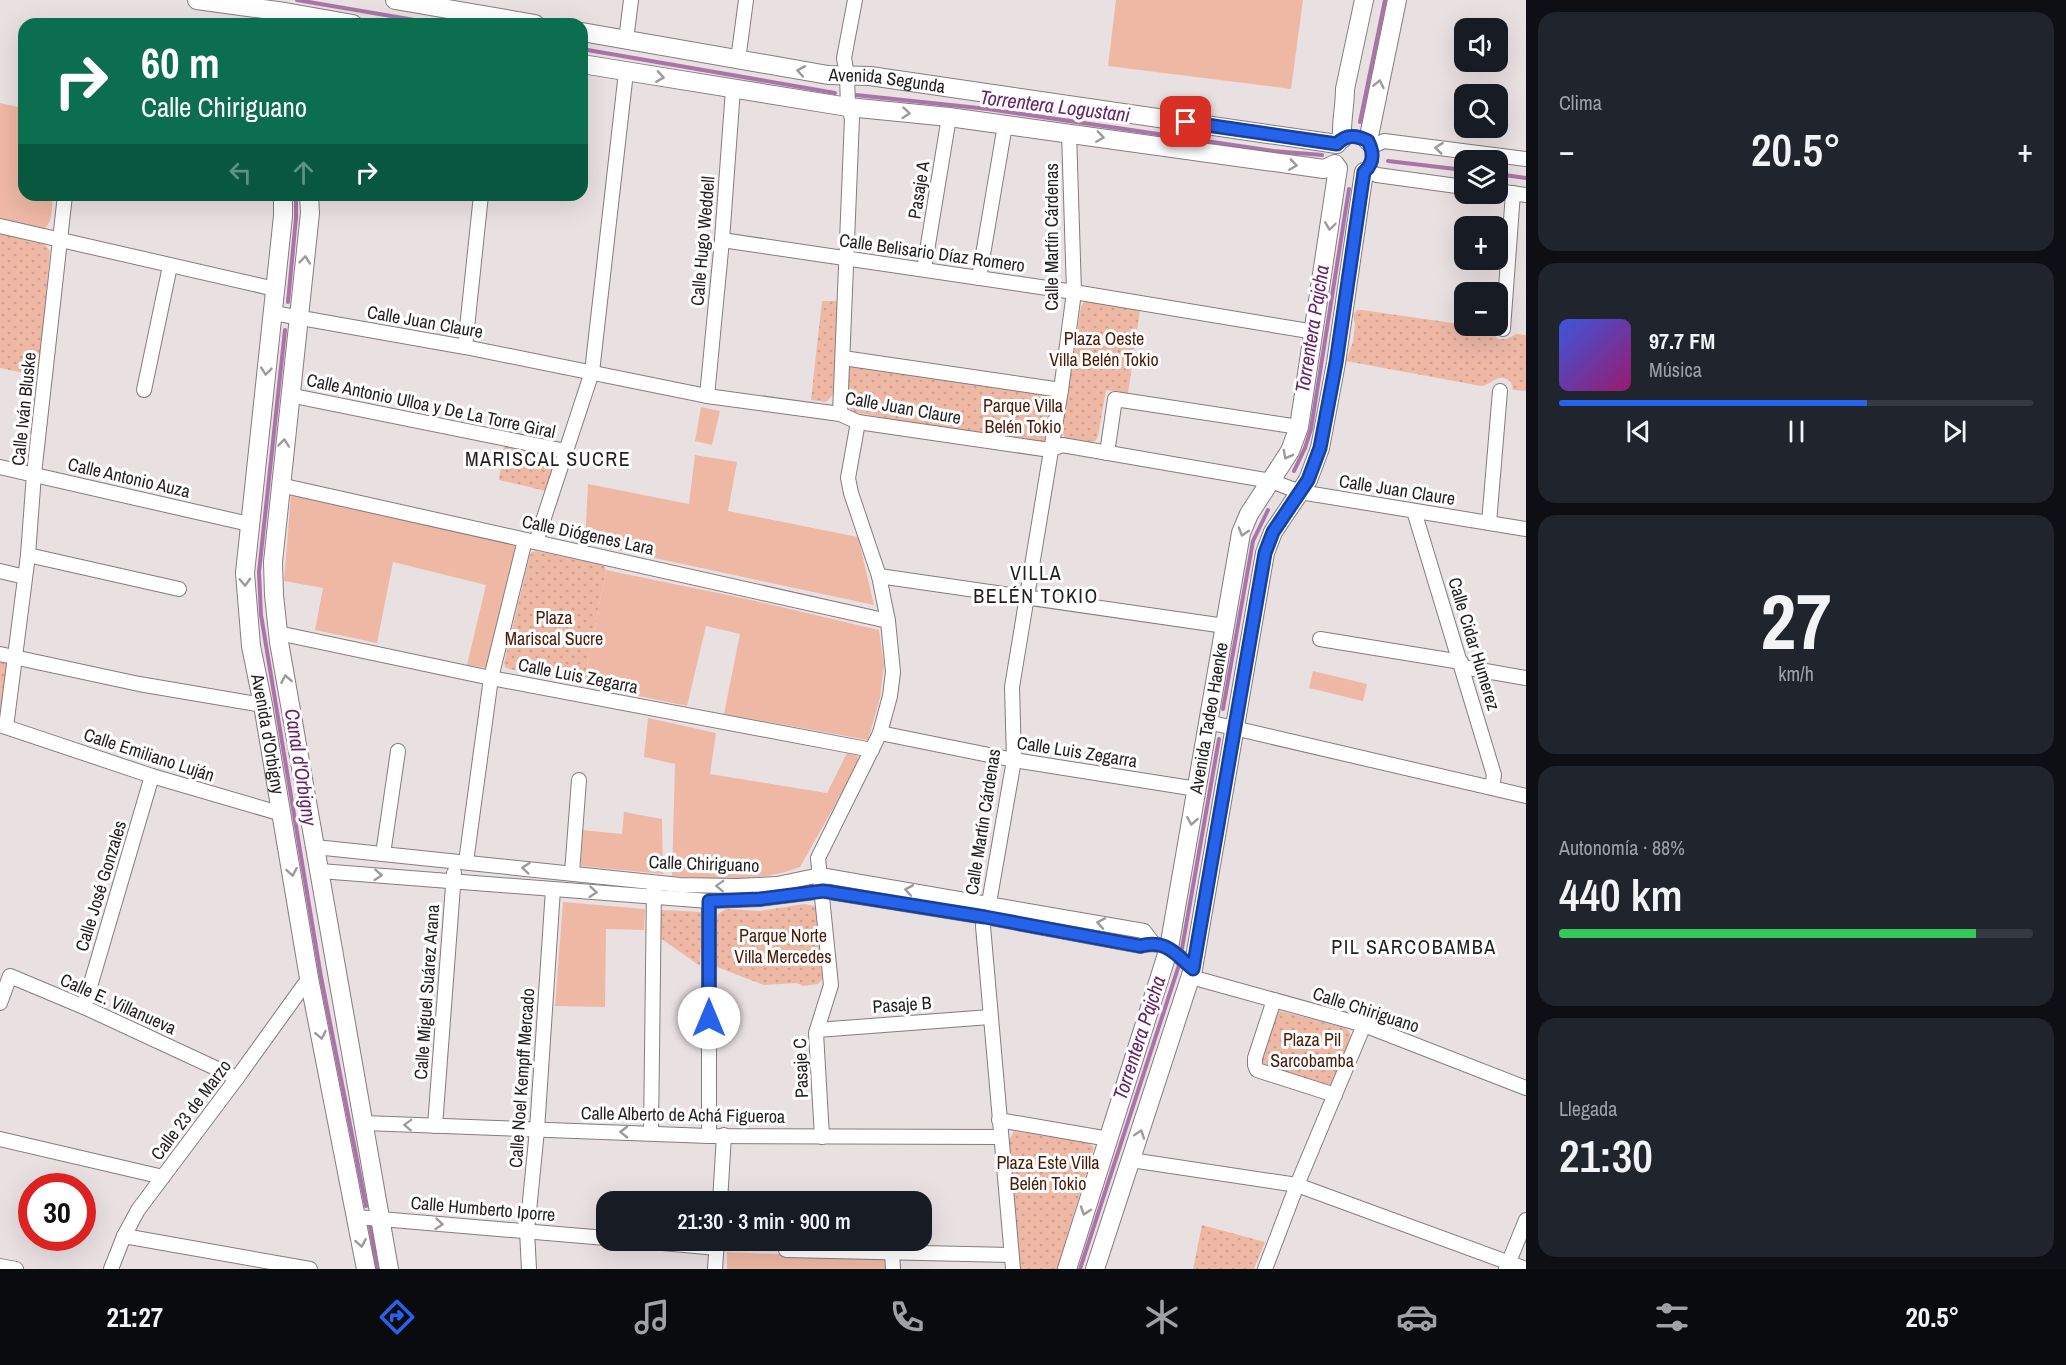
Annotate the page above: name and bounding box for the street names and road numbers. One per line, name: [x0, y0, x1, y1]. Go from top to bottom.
street label: Avenida Segunda: [827, 62, 947, 99]
street label: Pasaje A: [902, 159, 935, 221]
street label: Calle Martín Cárdenas: [1039, 163, 1064, 311]
street label: Calle Hugo Weddell: [684, 175, 721, 307]
street label: Calle Belisario Díaz Romero: [838, 227, 1026, 278]
street label: Calle Juan Claure: [365, 299, 485, 344]
street label: Calle Iván Bluske: [5, 351, 42, 467]
street label: Calle Antonio Ulloa y De La Torre Giral: [304, 367, 558, 444]
street label: Calle Juan Claure: [843, 385, 963, 430]
street label: Calle Antonio Auza: [66, 451, 193, 504]
street label: Calle Juan Claure: [1337, 468, 1457, 511]
street label: Calle Diógenes Lara: [520, 508, 657, 561]
street label: Calle Cidar Humerez: [1442, 574, 1507, 713]
street label: Avenida Tadeo Haenke: [1183, 640, 1234, 797]
street label: Calle Luis Zegarra: [516, 652, 640, 699]
street label: Avenida d'Orbigny: [245, 671, 291, 797]
street label: Calle Emiliano Luján: [81, 722, 218, 787]
street label: Calle Luis Zegarra: [1015, 730, 1139, 773]
street label: Calle Martín Cárdenas: [959, 747, 1006, 897]
street label: Calle José Gonzales: [69, 817, 132, 954]
street label: Calle Chiriguano: [648, 849, 760, 878]
street label: Calle Miguel Suárez Arana: [408, 904, 445, 1080]
street label: Calle E. Villanueva: [56, 967, 180, 1040]
street label: Calle Chiriguano: [1310, 981, 1423, 1039]
street label: Calle Noel Kempff Mercado: [503, 987, 540, 1169]
street label: Pasaje B: [872, 990, 932, 1019]
street label: Pasaje C: [787, 1038, 814, 1098]
street label: Calle 23 de Marzo: [145, 1054, 237, 1165]
street label: Calle Alberto de Achá Figueroa: [581, 1100, 785, 1129]
street label: Calle Humberto Iporre: [410, 1190, 556, 1227]

